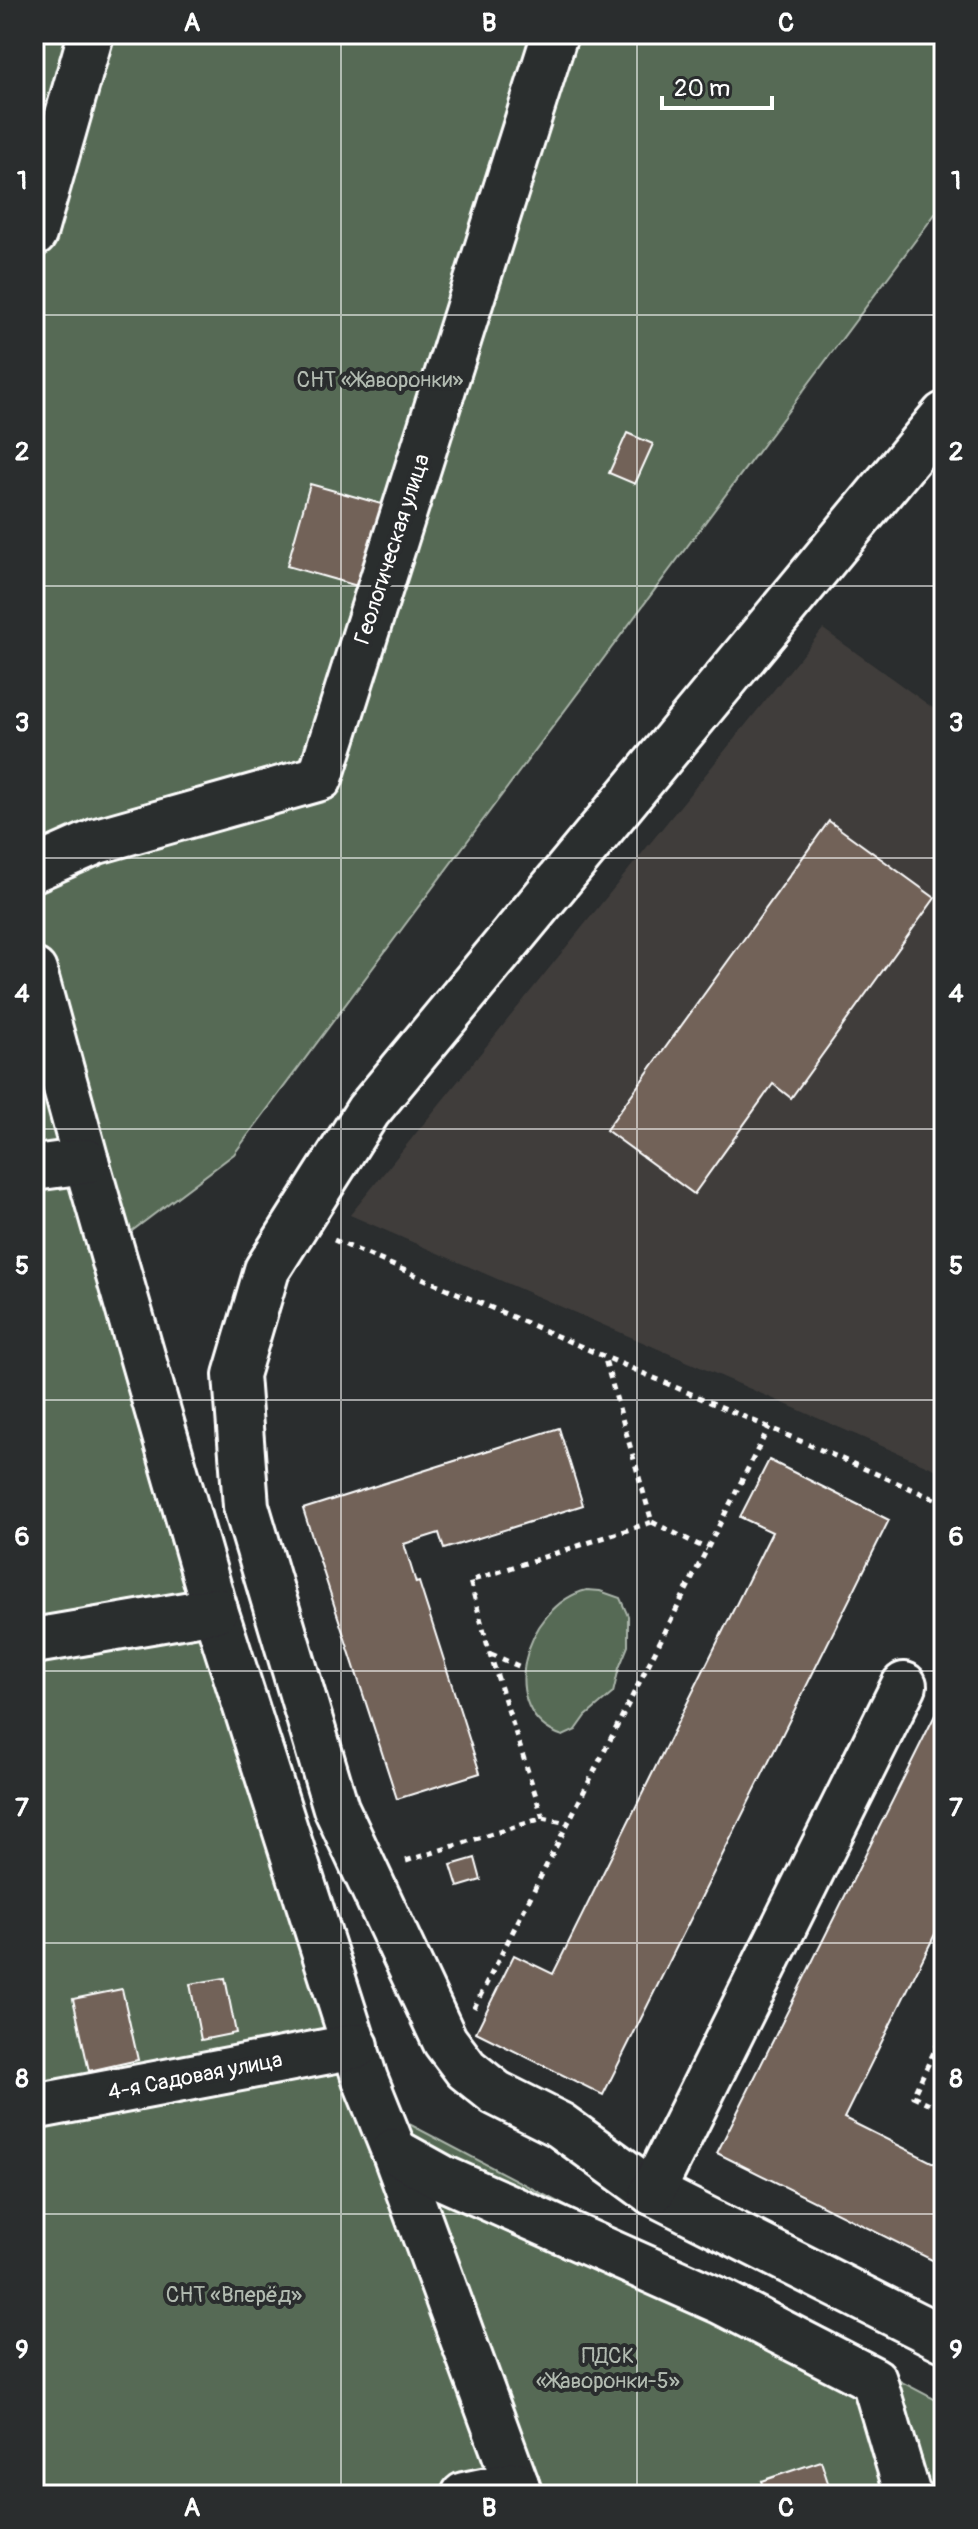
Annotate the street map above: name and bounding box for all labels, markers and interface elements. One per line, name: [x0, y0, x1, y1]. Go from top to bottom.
text: A: [184, 7, 201, 39]
text: B: [482, 7, 496, 39]
text: C: [778, 7, 794, 39]
scale bar: [662, 60, 772, 110]
text: 20 m: [674, 74, 730, 103]
text: 1: [17, 165, 27, 197]
text: 1: [951, 165, 961, 197]
park label: СНТ «Жаворонки»: [297, 366, 463, 394]
text: 2: [15, 436, 29, 468]
text: 2: [949, 436, 963, 468]
street label: Геологическая улица: [348, 450, 436, 648]
text: 3: [15, 707, 29, 739]
text: 3: [949, 707, 963, 739]
text: 4: [14, 978, 30, 1010]
text: 4: [948, 978, 964, 1010]
text: 5: [15, 1250, 29, 1282]
text: 5: [949, 1250, 963, 1282]
text: 6: [14, 1521, 30, 1553]
text: 6: [948, 1521, 964, 1553]
text: 7: [15, 1792, 29, 1824]
text: 7: [949, 1792, 963, 1824]
street label: 4-я Садовая улица: [105, 2045, 285, 2107]
text: 8: [15, 2063, 29, 2095]
text: 8: [949, 2063, 963, 2095]
park label: СНТ «Вперёд»: [166, 2281, 302, 2309]
text: 9: [15, 2334, 29, 2366]
text: 9: [949, 2334, 963, 2366]
park label: ПДСК «Жаворонки-5»: [536, 2342, 680, 2395]
text: A: [184, 2492, 201, 2524]
text: B: [482, 2492, 496, 2524]
text: C: [778, 2492, 794, 2524]

